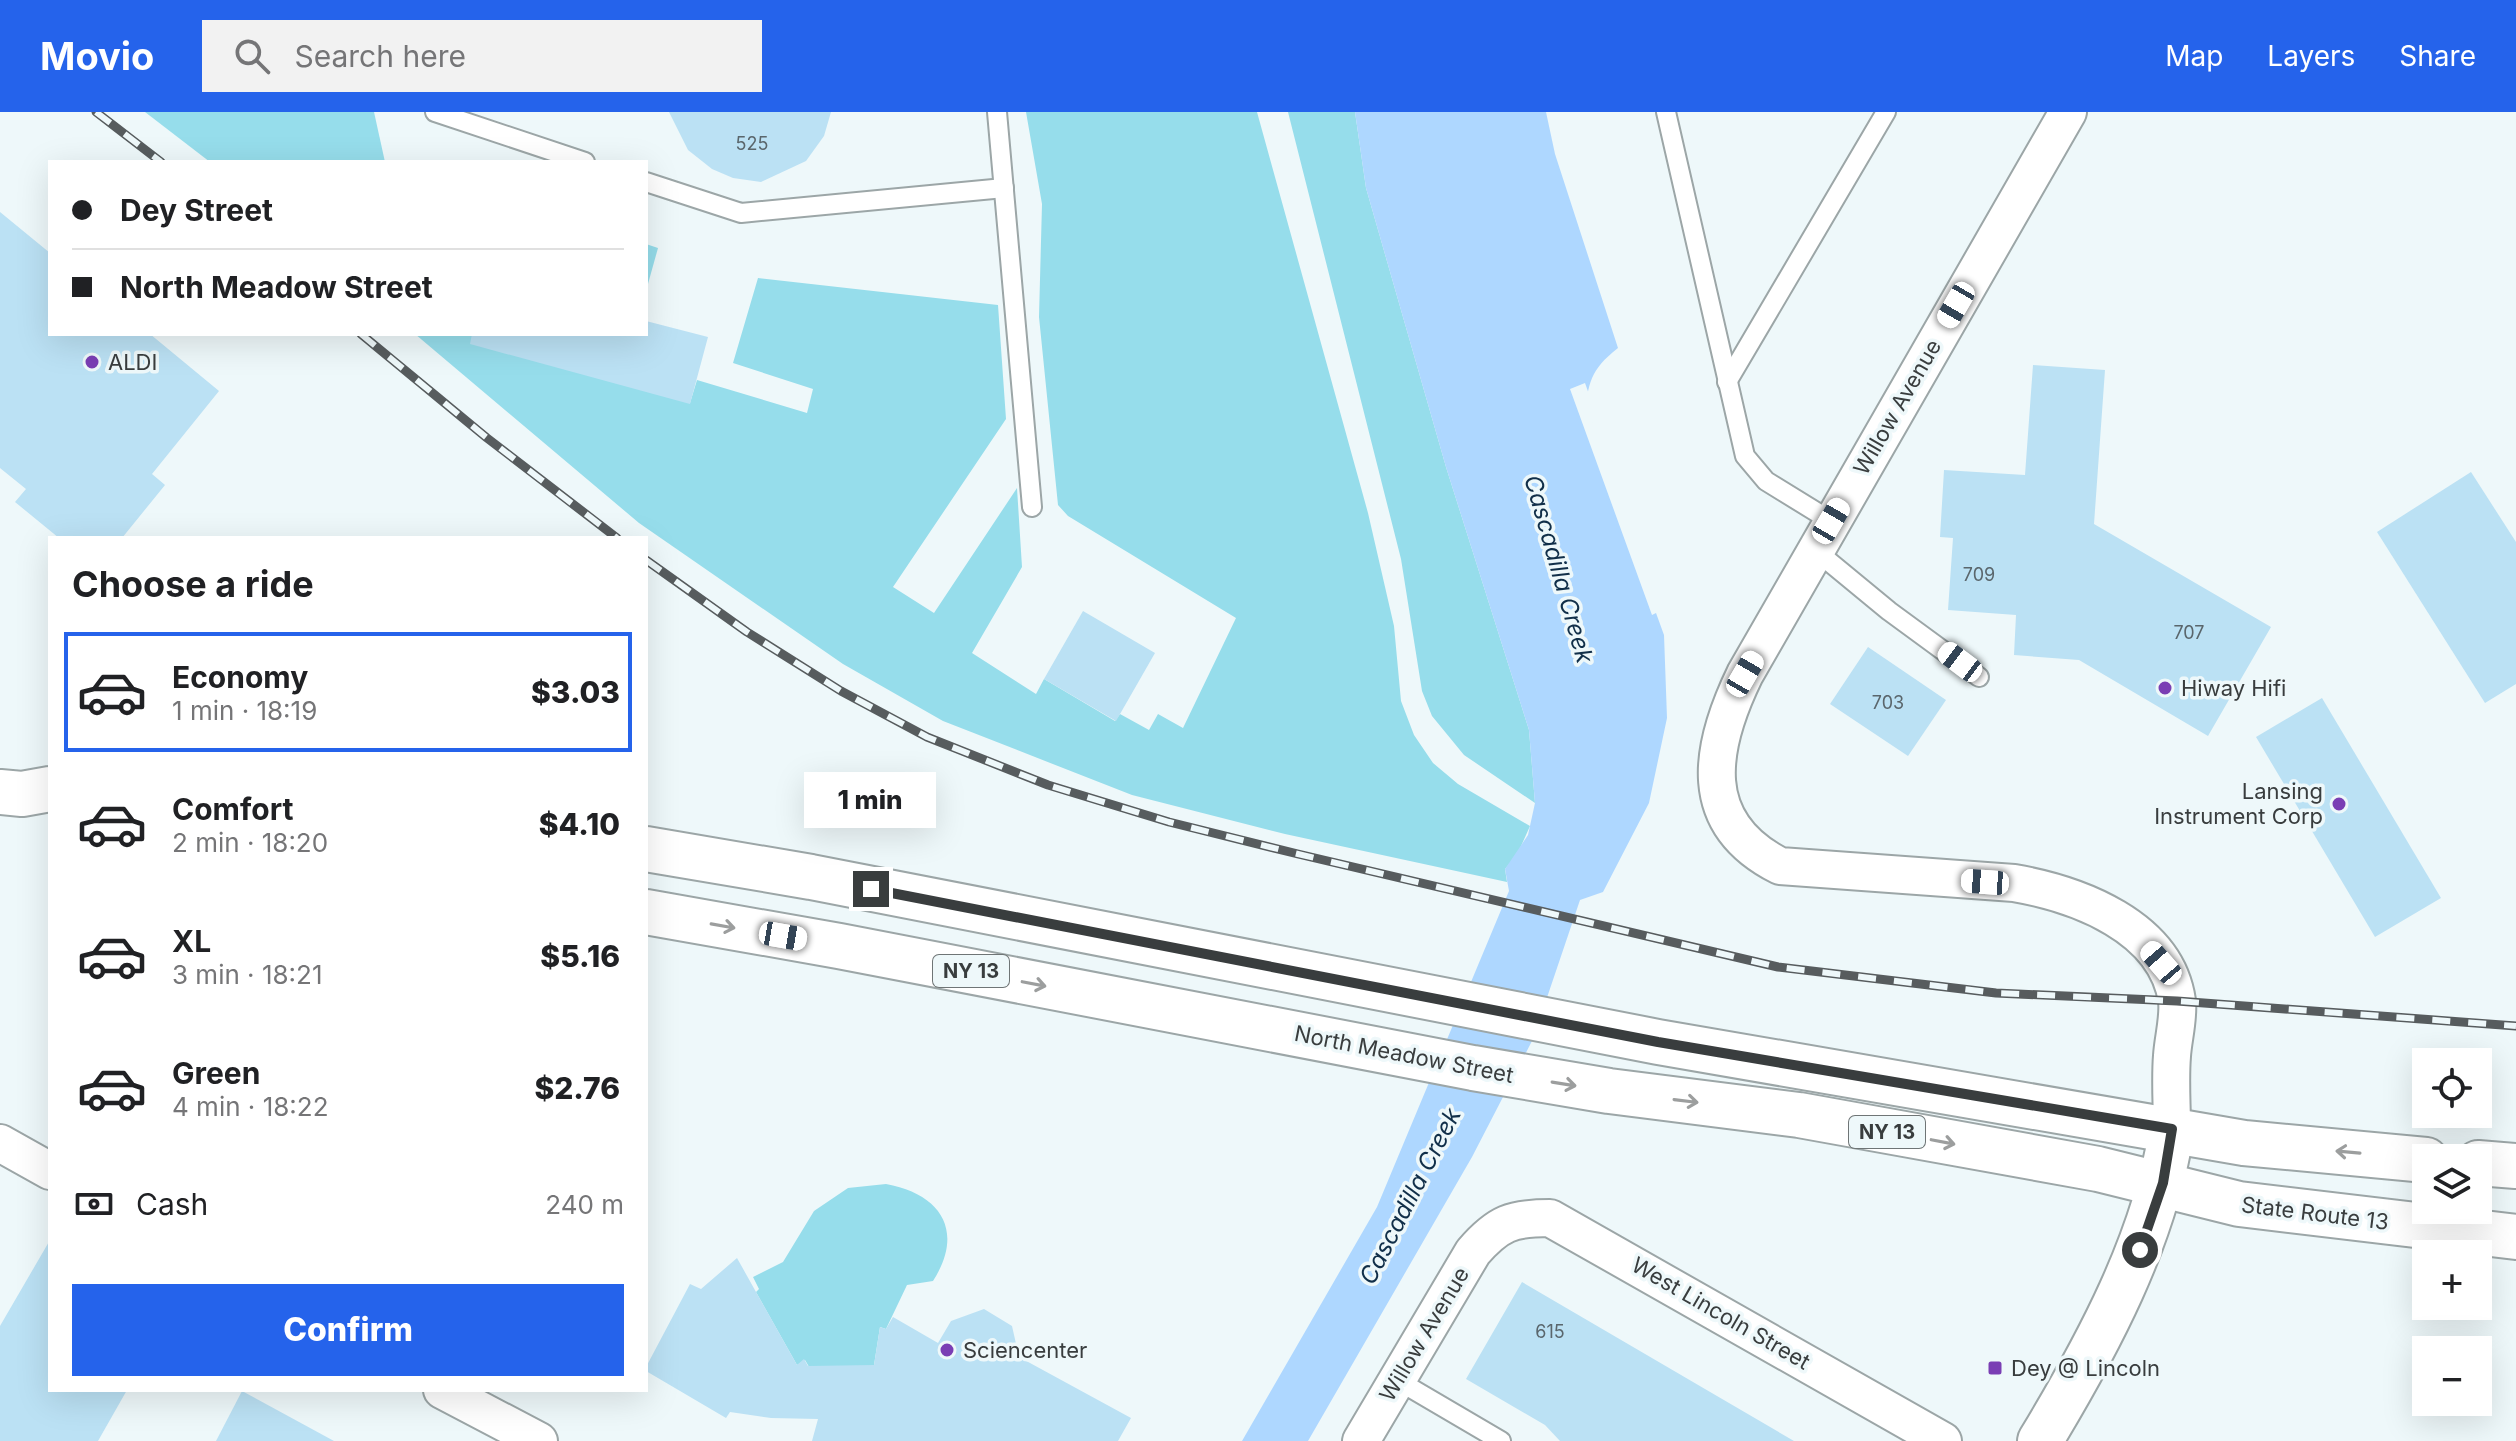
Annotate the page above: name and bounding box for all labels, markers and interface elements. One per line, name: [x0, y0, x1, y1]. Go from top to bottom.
search box: [202, 20, 762, 92]
text: Movio: [40, 33, 154, 79]
icon: search: [230, 34, 274, 78]
text: Search here: [294, 38, 466, 74]
text: Map: [2165, 39, 2223, 73]
text: Layers: [2267, 39, 2355, 73]
text: Share: [2399, 39, 2476, 73]
house number: 525: [736, 133, 768, 154]
text: Dey Street: [120, 192, 273, 228]
text: North Meadow Street: [120, 269, 433, 305]
car: [1934, 278, 1978, 332]
street label: Willow Avenue: [1848, 335, 1946, 479]
place label: ALDI: [108, 349, 157, 375]
marker: ALDI: [83, 353, 101, 371]
water label: Cascadilla Creek: [1518, 472, 1600, 667]
car: [1809, 494, 1853, 548]
text: Choose a ride: [72, 562, 314, 606]
house number: 709: [1963, 564, 1995, 585]
house number: 707: [2173, 622, 2205, 643]
car: [1934, 638, 1986, 686]
car: [1723, 647, 1767, 701]
icon: car: [76, 656, 148, 728]
text: Economy: [172, 659, 308, 695]
text: $3.03: [531, 674, 620, 710]
place label: Hiway Hifi: [2181, 675, 2286, 701]
marker: Hiway Hifi: [2156, 679, 2174, 697]
house number: 703: [1872, 692, 1904, 713]
text: 1 min · 18:19: [172, 695, 317, 726]
callout: 1 min: [805, 773, 937, 829]
place label: Lansing Instrument Corp: [2154, 778, 2323, 829]
text: 1 min: [837, 784, 903, 815]
icon: car: [76, 788, 148, 860]
text: Comfort: [172, 791, 293, 827]
marker: Lansing Instrument Corp: [2330, 795, 2348, 813]
text: $4.10: [539, 806, 620, 842]
text: 2 min · 18:20: [172, 827, 328, 858]
car: [1960, 868, 2010, 896]
route end: [853, 871, 889, 907]
one-way arrow: [710, 919, 735, 934]
icon: car: [76, 920, 148, 992]
car: [757, 920, 809, 952]
text: XL: [172, 923, 211, 959]
car: [2136, 937, 2186, 989]
text: $5.16: [540, 938, 620, 974]
road number: NY 13: [933, 955, 1009, 987]
text: 3 min · 18:21: [172, 959, 323, 990]
one-way arrow: [1020, 977, 1046, 992]
street label: North Meadow Street: [1292, 1020, 1516, 1088]
map controls: [2412, 1048, 2492, 1416]
button: locate: [2412, 1048, 2492, 1128]
icon: car: [76, 1052, 148, 1124]
text: Green: [172, 1055, 260, 1091]
text: $2.76: [534, 1070, 620, 1106]
one-way arrow: [1551, 1077, 1576, 1092]
text: 4 min · 18:22: [172, 1091, 329, 1122]
one-way arrow: [1673, 1094, 1698, 1109]
water label: Cascadilla Creek: [1353, 1102, 1467, 1289]
road number: NY 13: [1849, 1116, 1925, 1148]
one-way arrow: [1929, 1136, 1955, 1151]
button: layers: [2412, 1144, 2492, 1224]
one-way arrow: [2335, 1145, 2362, 1160]
icon: cash: [72, 1182, 116, 1226]
text: Cash: [136, 1186, 208, 1222]
text: 240 m: [545, 1189, 624, 1220]
street label: State Route 13: [2240, 1191, 2390, 1235]
route start: [2122, 1232, 2158, 1268]
button: +: [2412, 1240, 2492, 1320]
street label: West Lincoln Street: [1627, 1251, 1815, 1375]
street label: Willow Avenue: [1374, 1262, 1474, 1406]
button: Confirm: [72, 1284, 624, 1376]
house number: 615: [1535, 1321, 1565, 1342]
button: −: [2412, 1336, 2492, 1416]
place label: Sciencenter: [963, 1337, 1087, 1363]
marker: Sciencenter: [938, 1341, 956, 1359]
place label: Dey @ Lincoln: [2011, 1355, 2160, 1381]
marker: Dey @ Lincoln: [1986, 1359, 2004, 1377]

